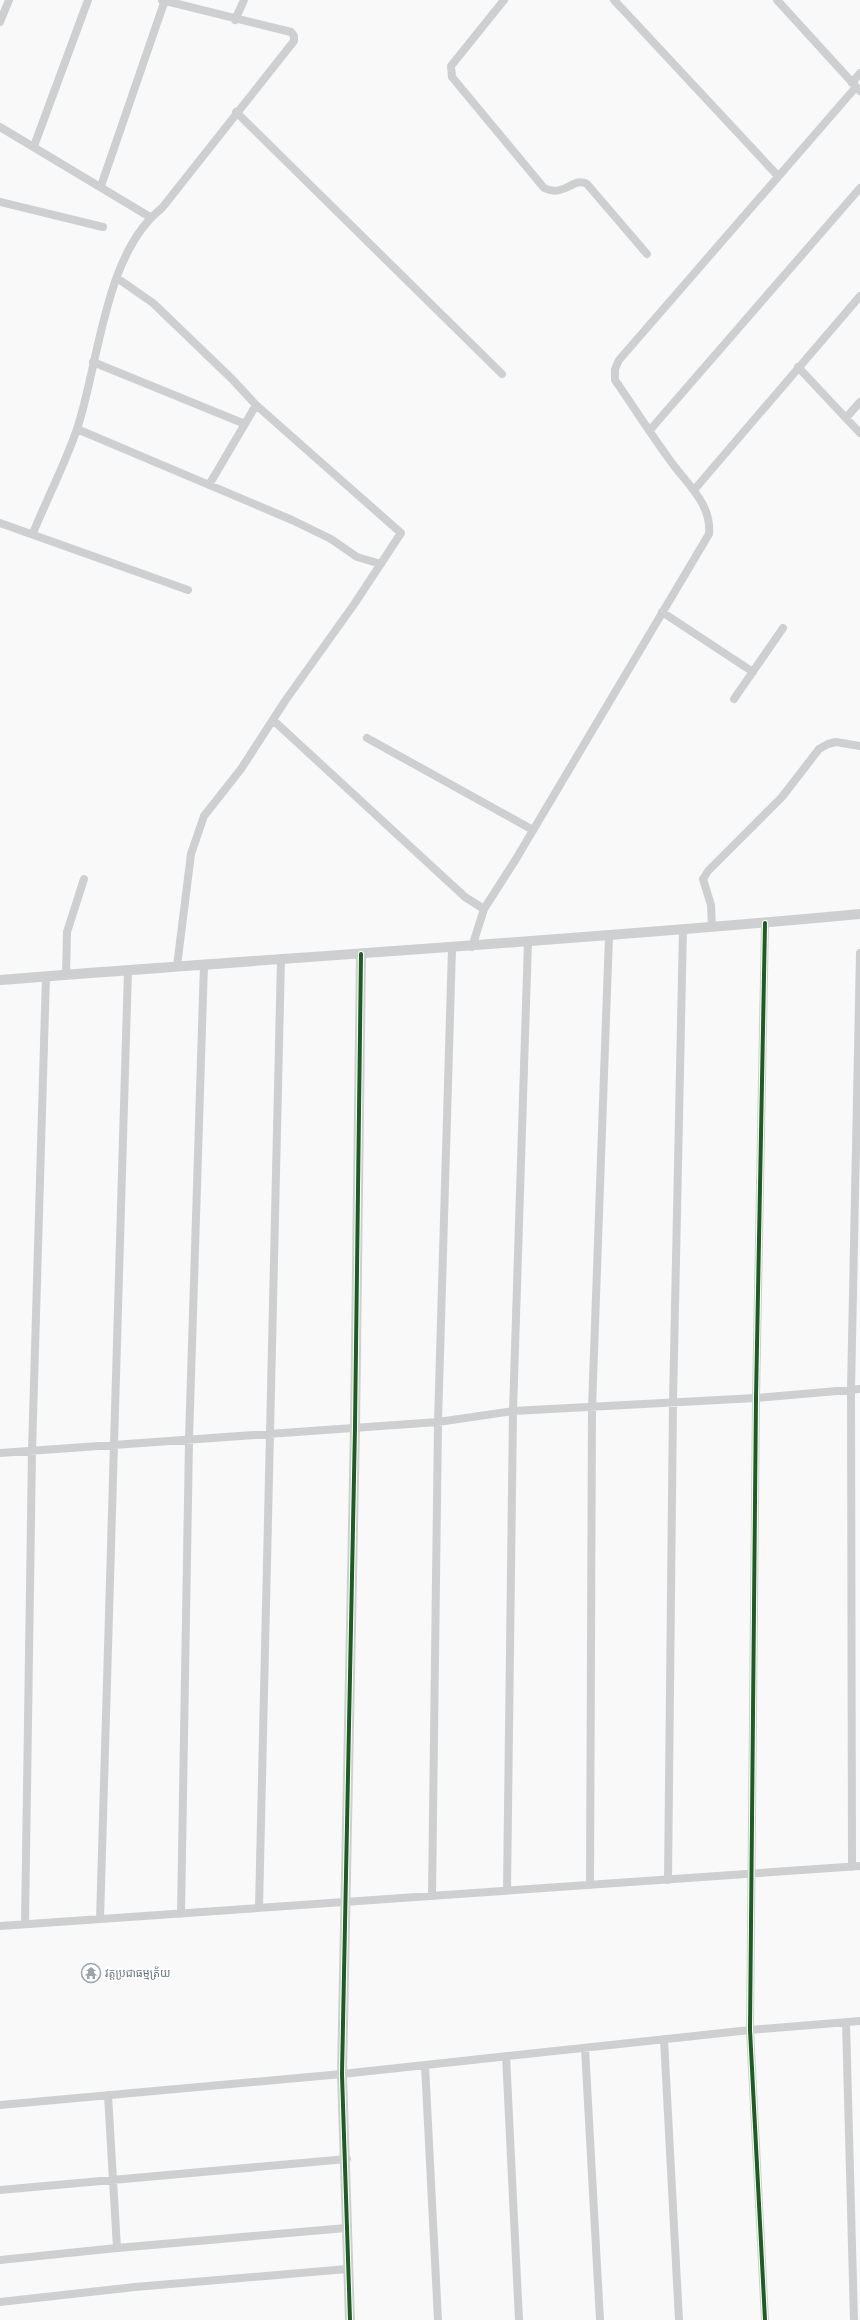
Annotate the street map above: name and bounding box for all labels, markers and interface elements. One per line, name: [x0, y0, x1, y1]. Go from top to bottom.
temple icon: វត្តប្រជាធម្មត្រ័យ: [80, 1962, 102, 1984]
place label: វត្តប្រជាធម្មត្រ័យ: [105, 1966, 170, 1980]

